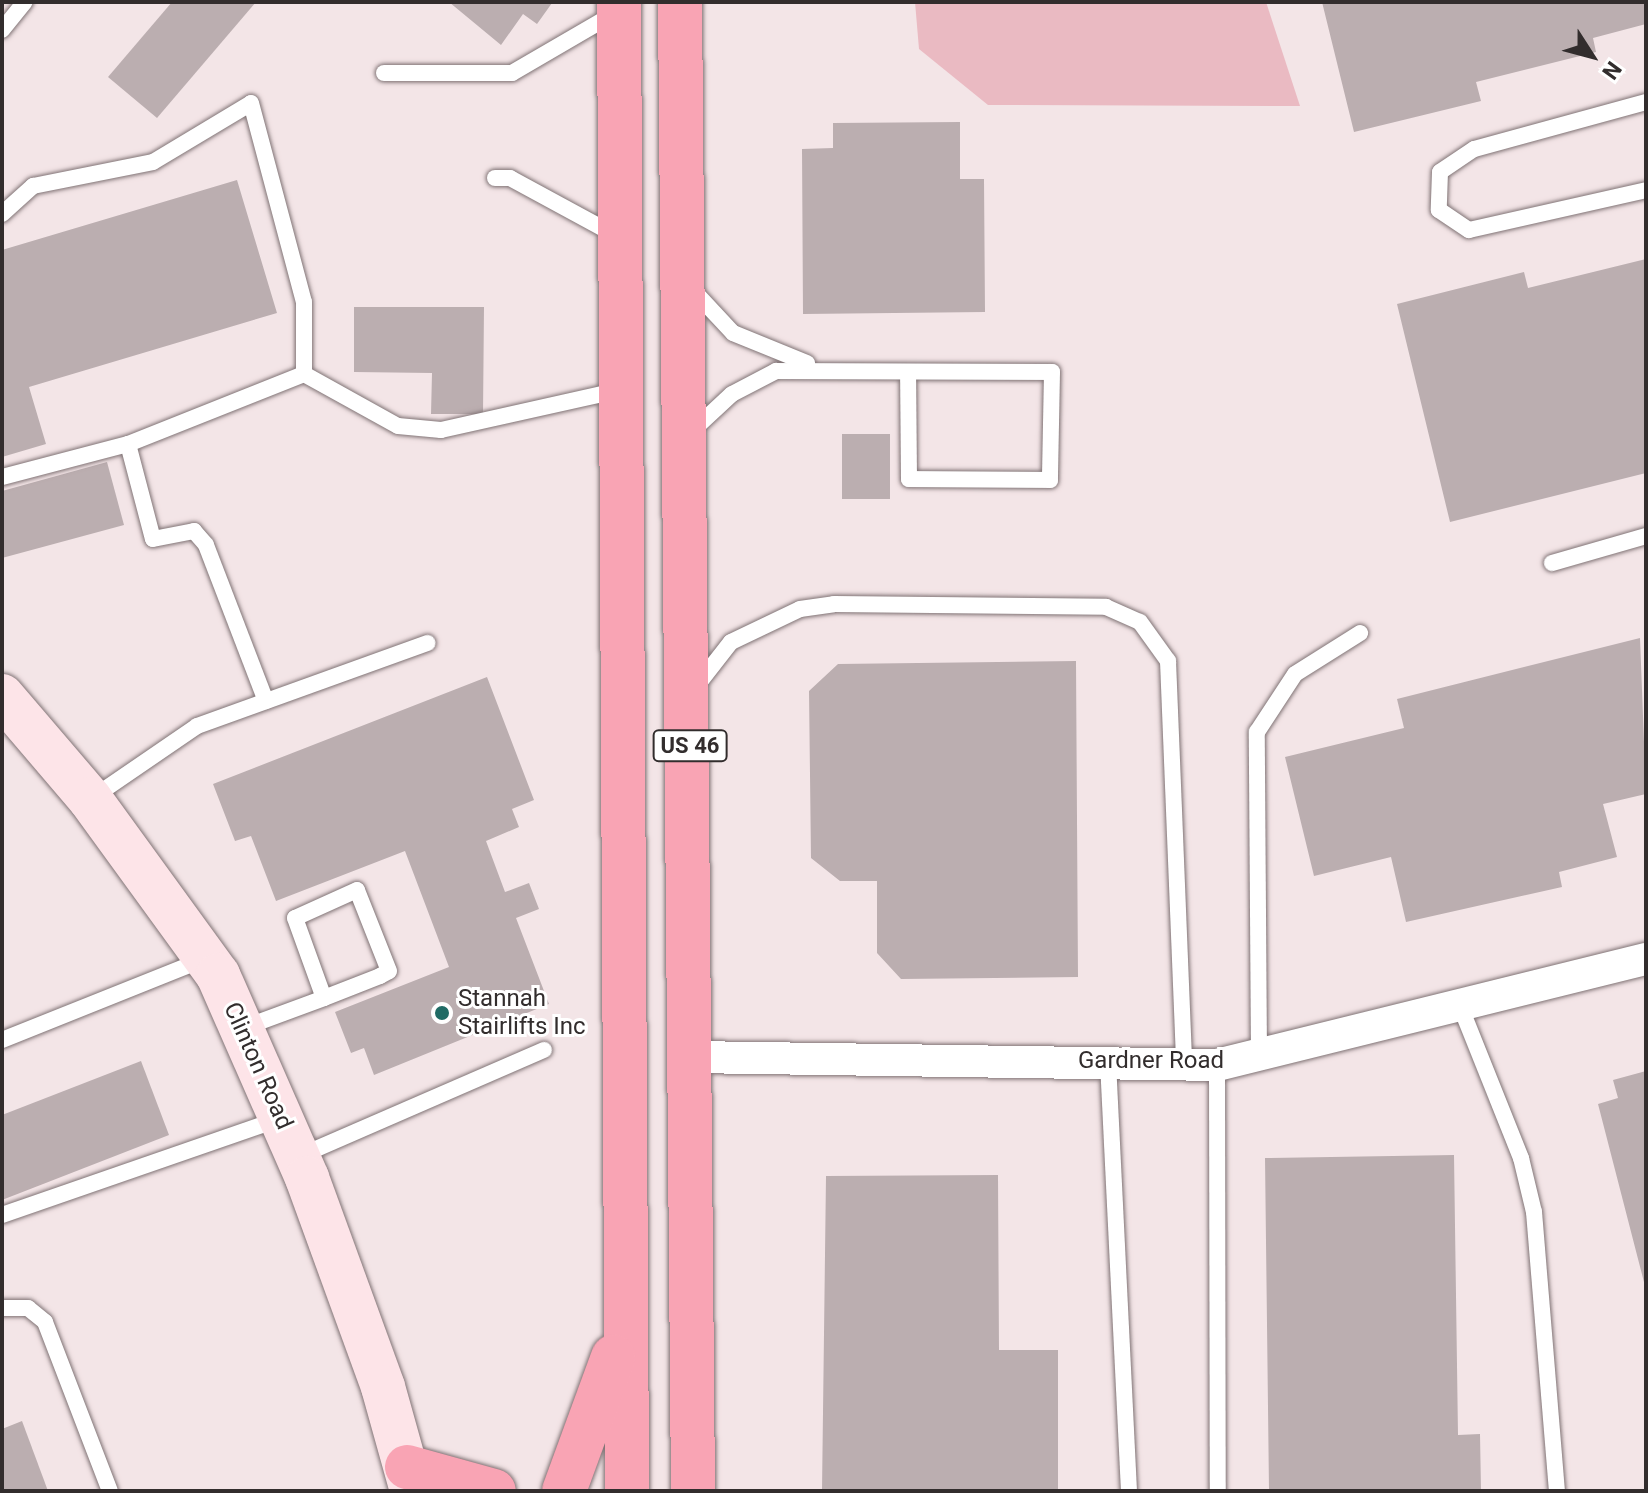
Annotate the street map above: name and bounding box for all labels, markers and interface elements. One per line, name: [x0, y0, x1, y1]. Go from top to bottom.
north arrow: [1552, 16, 1632, 96]
text: N: [1597, 57, 1626, 84]
road number: US 46: [652, 728, 728, 764]
place label: Stannah Stairlifts Inc: [458, 985, 586, 1041]
street label: Clinton Road: [217, 998, 299, 1134]
marker: Stannah Stairlifts Inc: [433, 1004, 451, 1022]
street label: Gardner Road: [1078, 1047, 1224, 1075]

